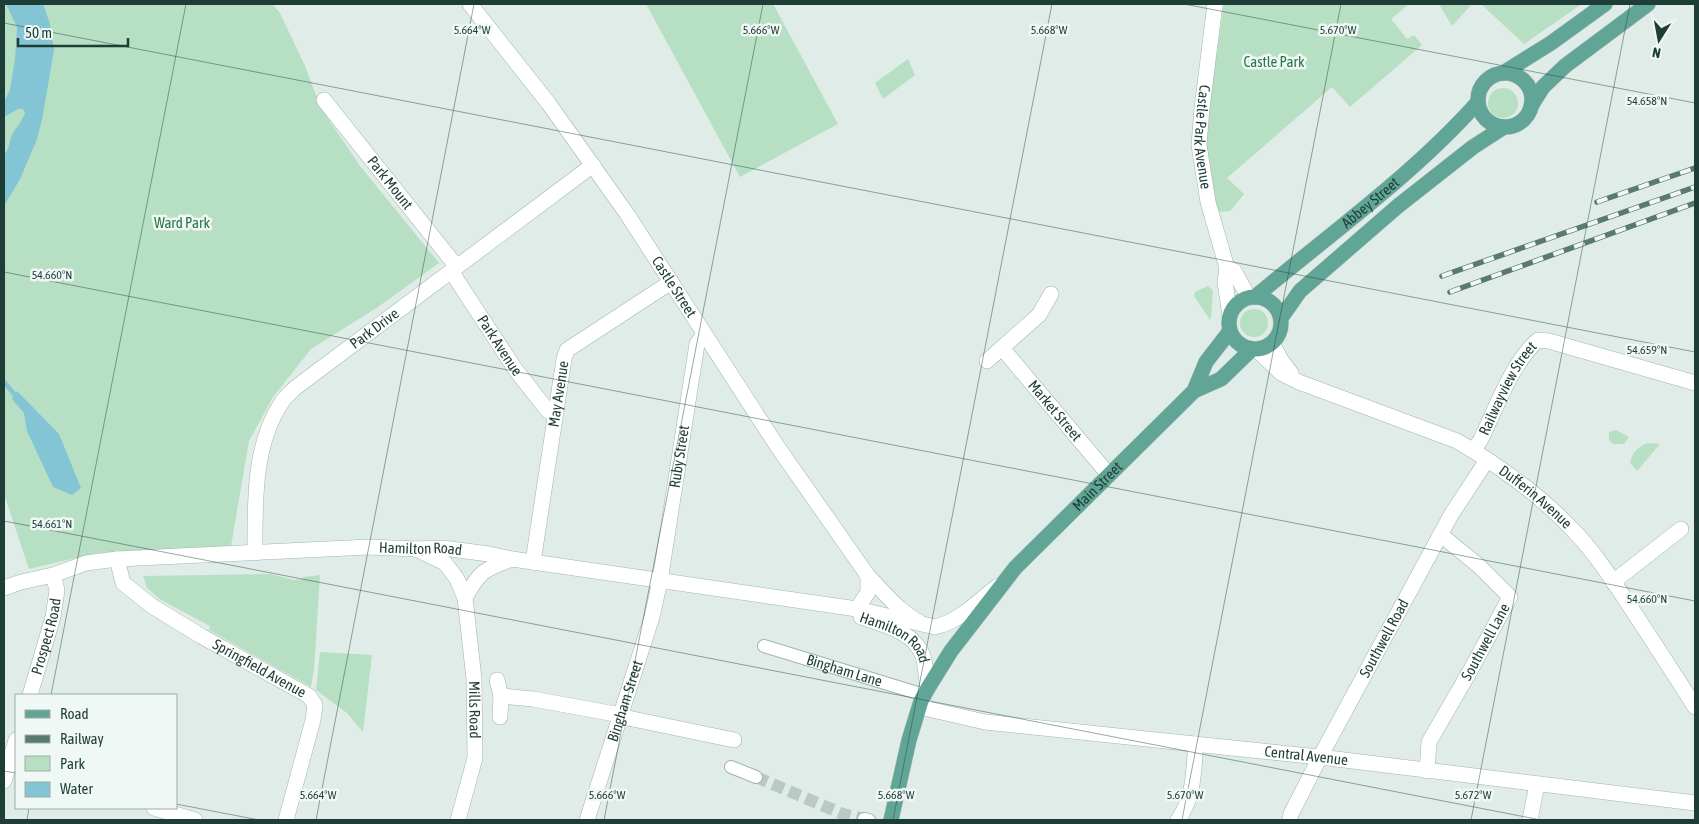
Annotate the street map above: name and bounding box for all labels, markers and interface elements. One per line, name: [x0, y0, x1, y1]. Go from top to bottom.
scale bar: [18, 15, 128, 47]
north arrow: [1634, 15, 1684, 65]
text: 5.664°W: [454, 23, 491, 37]
text: 5.666°W: [743, 23, 780, 37]
text: 5.668°W: [1031, 23, 1068, 37]
text: 5.670°W: [1320, 23, 1357, 37]
text: 50 m: [25, 24, 52, 41]
text: N: [1651, 44, 1662, 61]
park label: Castle Park: [1243, 53, 1305, 70]
street label: Castle Park Avenue: [1191, 84, 1215, 190]
text: 54.658°N: [1627, 94, 1667, 108]
street label: Park Mount: [364, 153, 417, 213]
street label: Abbey Street: [1338, 174, 1402, 231]
park label: Ward Park: [154, 214, 210, 231]
street label: Castle Street: [649, 253, 700, 320]
text: 54.660°N: [32, 268, 72, 282]
street label: Park Drive: [346, 304, 402, 352]
street label: Park Avenue: [474, 312, 526, 379]
street label: Railwayview Street: [1475, 338, 1540, 438]
text: 54.659°N: [1627, 343, 1667, 357]
street label: May Avenue: [545, 359, 572, 428]
street label: Market Street: [1025, 377, 1086, 444]
street label: Ruby Street: [666, 424, 692, 489]
street label: Main Street: [1069, 458, 1125, 514]
street label: Dufferin Avenue: [1496, 462, 1576, 532]
text: 54.661°N: [32, 517, 72, 531]
street label: Hamilton Road: [379, 538, 463, 558]
text: 54.660°N: [1627, 592, 1667, 606]
street label: Southwell Road: [1356, 596, 1412, 680]
street label: Prospect Road: [27, 597, 64, 676]
street label: Southwell Lane: [1457, 600, 1513, 683]
street label: Hamilton Road: [858, 608, 933, 664]
street label: Springfield Avenue: [210, 635, 309, 701]
street label: Bingham Lane: [805, 651, 885, 690]
street label: Bingham Street: [604, 658, 646, 744]
street label: Mills Road: [466, 681, 484, 739]
legend: [15, 694, 178, 809]
text: Road: [60, 705, 89, 722]
text: Railway: [60, 730, 104, 747]
street label: Central Avenue: [1264, 742, 1349, 768]
text: Park: [60, 755, 85, 772]
text: Water: [60, 780, 93, 797]
text: 5.664°W: [300, 788, 337, 802]
text: 5.666°W: [589, 788, 626, 802]
text: 5.668°W: [878, 788, 915, 802]
text: 5.670°W: [1167, 788, 1204, 802]
text: 5.672°W: [1455, 788, 1492, 802]

